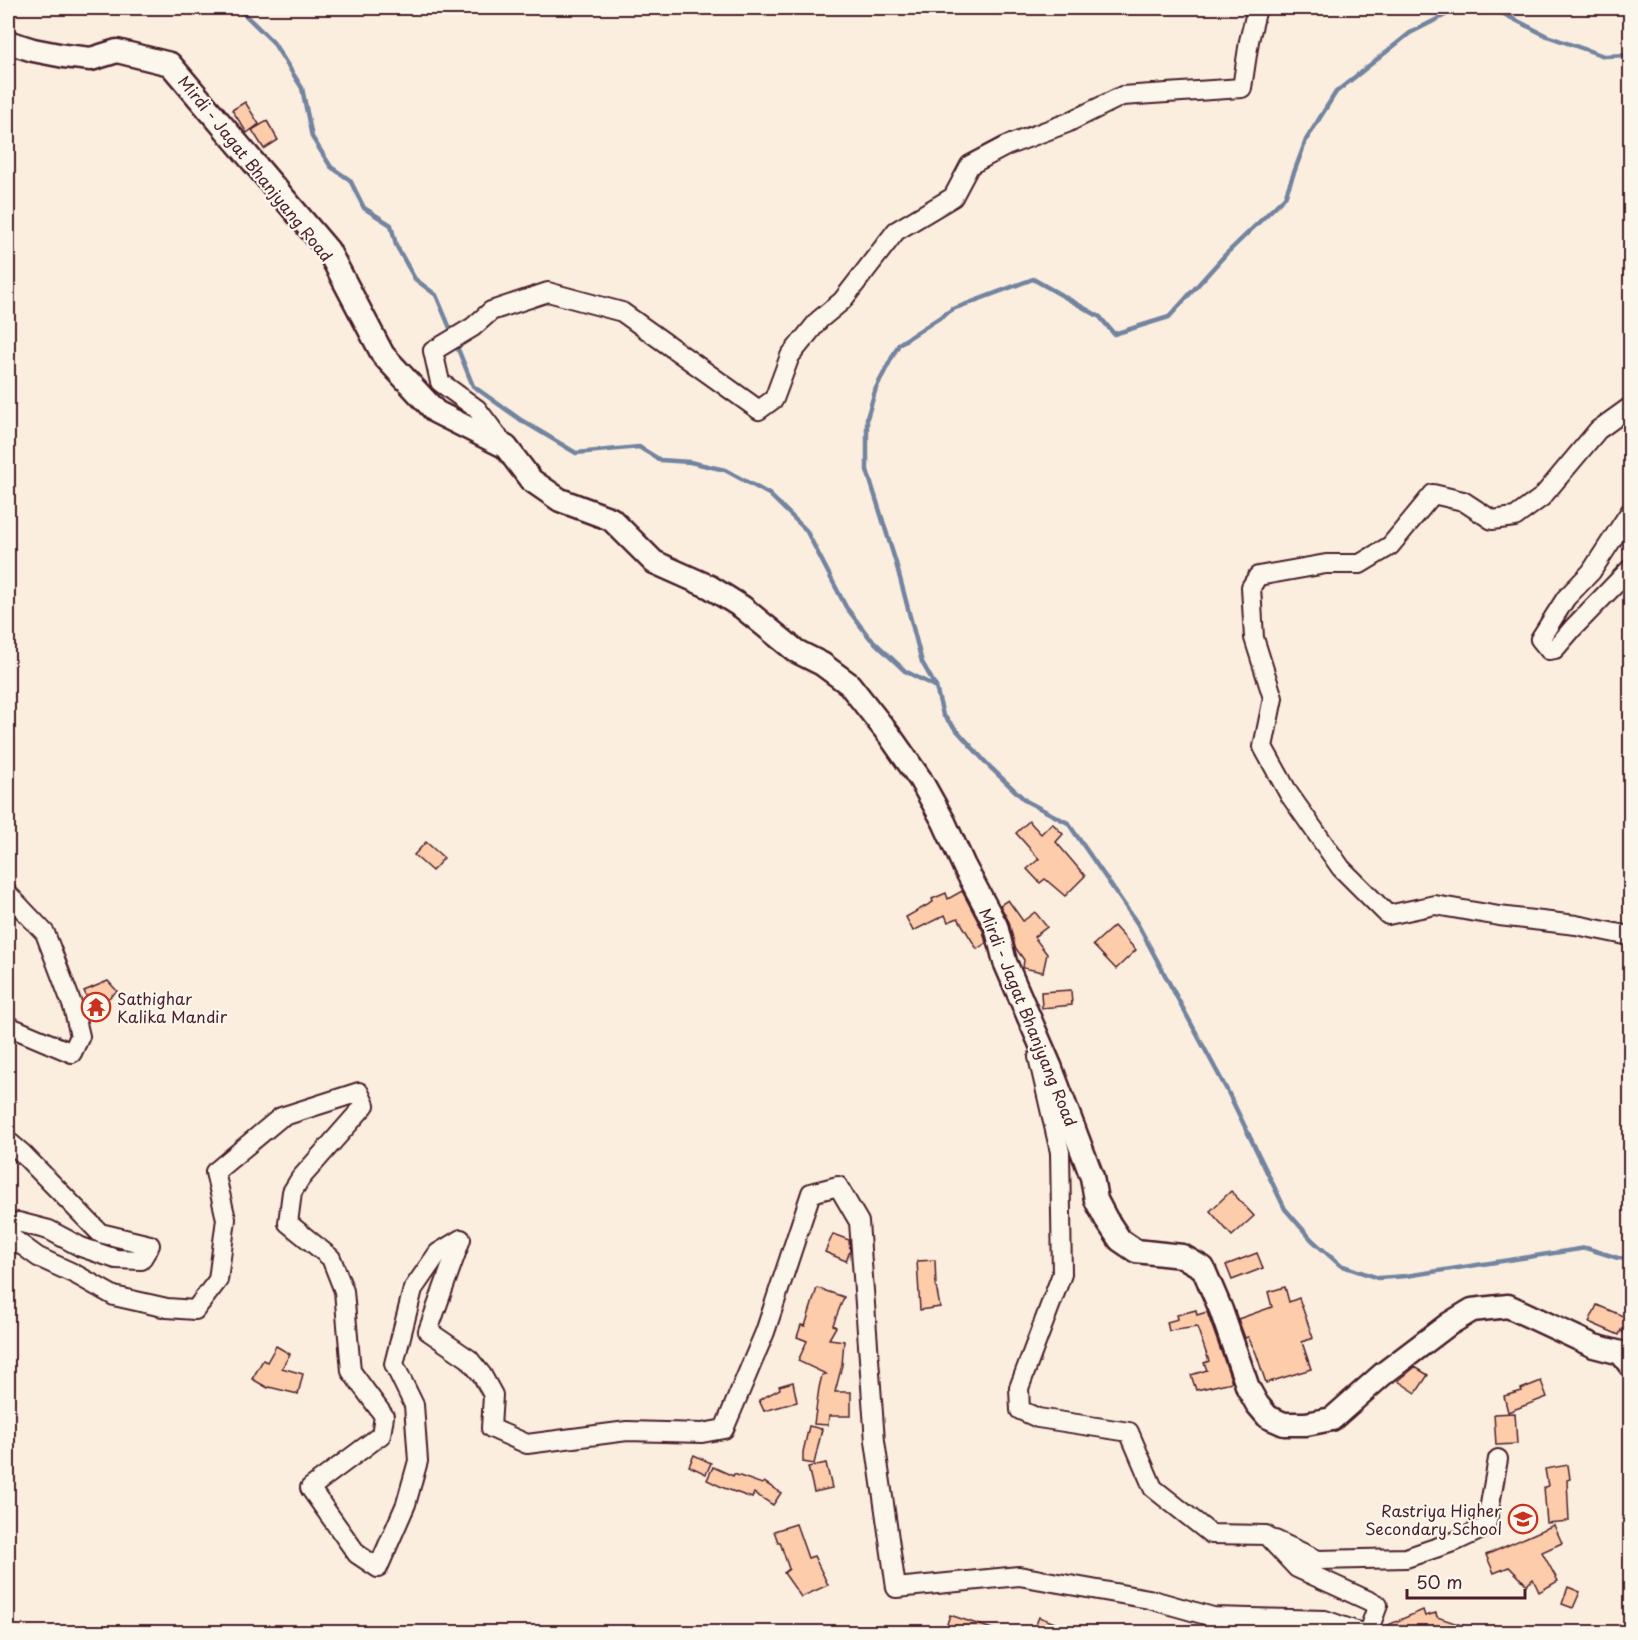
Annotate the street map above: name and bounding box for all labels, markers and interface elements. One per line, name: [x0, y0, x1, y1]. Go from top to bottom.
street label: Mirdi - Jagat Bhanjyang Road: [173, 70, 339, 266]
street label: Mirdi - Jagat Bhanjyang Road: [974, 904, 1084, 1130]
place label: Sathighar Kalika Mandir: [117, 986, 228, 1028]
temple icon: Sathighar Kalika Mandir: [80, 991, 112, 1023]
place label: Rastriya Higher Secondary School: [1365, 1498, 1502, 1540]
school or university icon: Rastriya Higher Secondary School: [1507, 1503, 1539, 1535]
scale bar: [1407, 1562, 1526, 1600]
text: 50 m: [1416, 1568, 1463, 1595]

